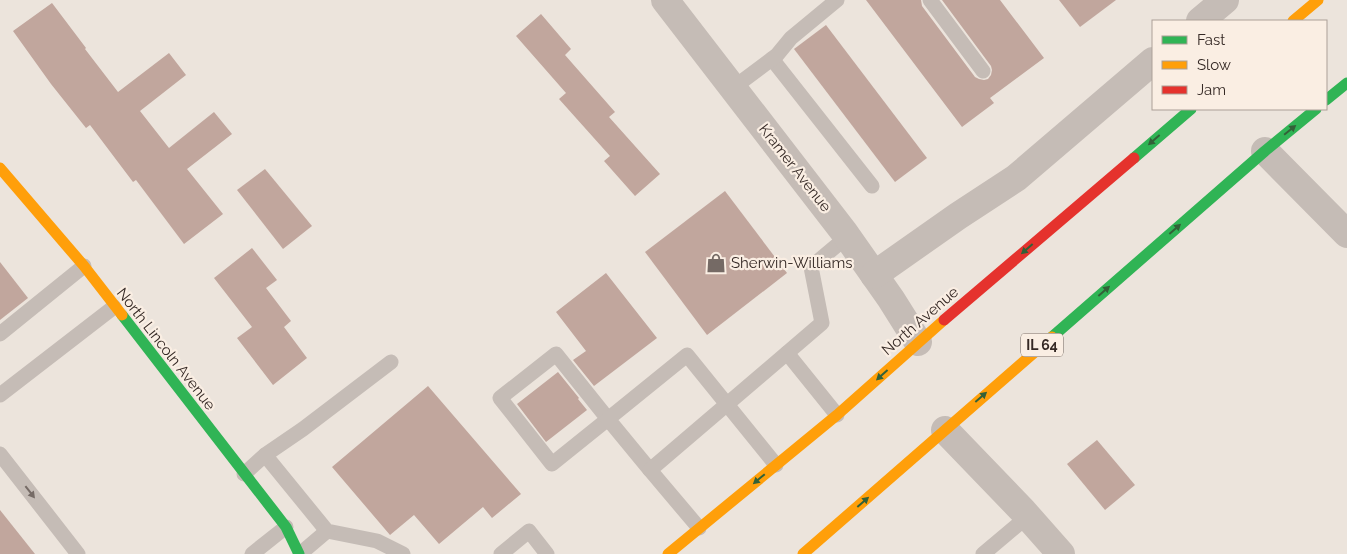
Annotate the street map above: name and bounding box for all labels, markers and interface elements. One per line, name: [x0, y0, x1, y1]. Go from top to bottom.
legend: [1152, 20, 1327, 110]
text: Fast: [1197, 31, 1225, 49]
text: Slow: [1197, 56, 1231, 74]
text: Jam: [1197, 81, 1226, 99]
street label: Kramer Avenue: [755, 120, 835, 216]
one-way arrow: [1283, 124, 1296, 135]
one-way arrow: [1147, 135, 1160, 146]
one-way arrow: [1168, 223, 1181, 234]
one-way arrow: [1021, 243, 1033, 255]
shop icon: Sherwin-Williams: [705, 252, 727, 274]
place label: Sherwin-Williams: [731, 254, 853, 272]
street label: North Avenue: [878, 283, 962, 359]
street label: North Lincoln Avenue: [113, 284, 219, 414]
one-way arrow: [1097, 285, 1110, 296]
road number: IL 64: [1021, 334, 1063, 356]
one-way arrow: [876, 369, 888, 381]
one-way arrow: [975, 392, 988, 403]
one-way arrow: [752, 474, 765, 485]
one-way arrow: [25, 486, 35, 499]
one-way arrow: [856, 496, 868, 508]

